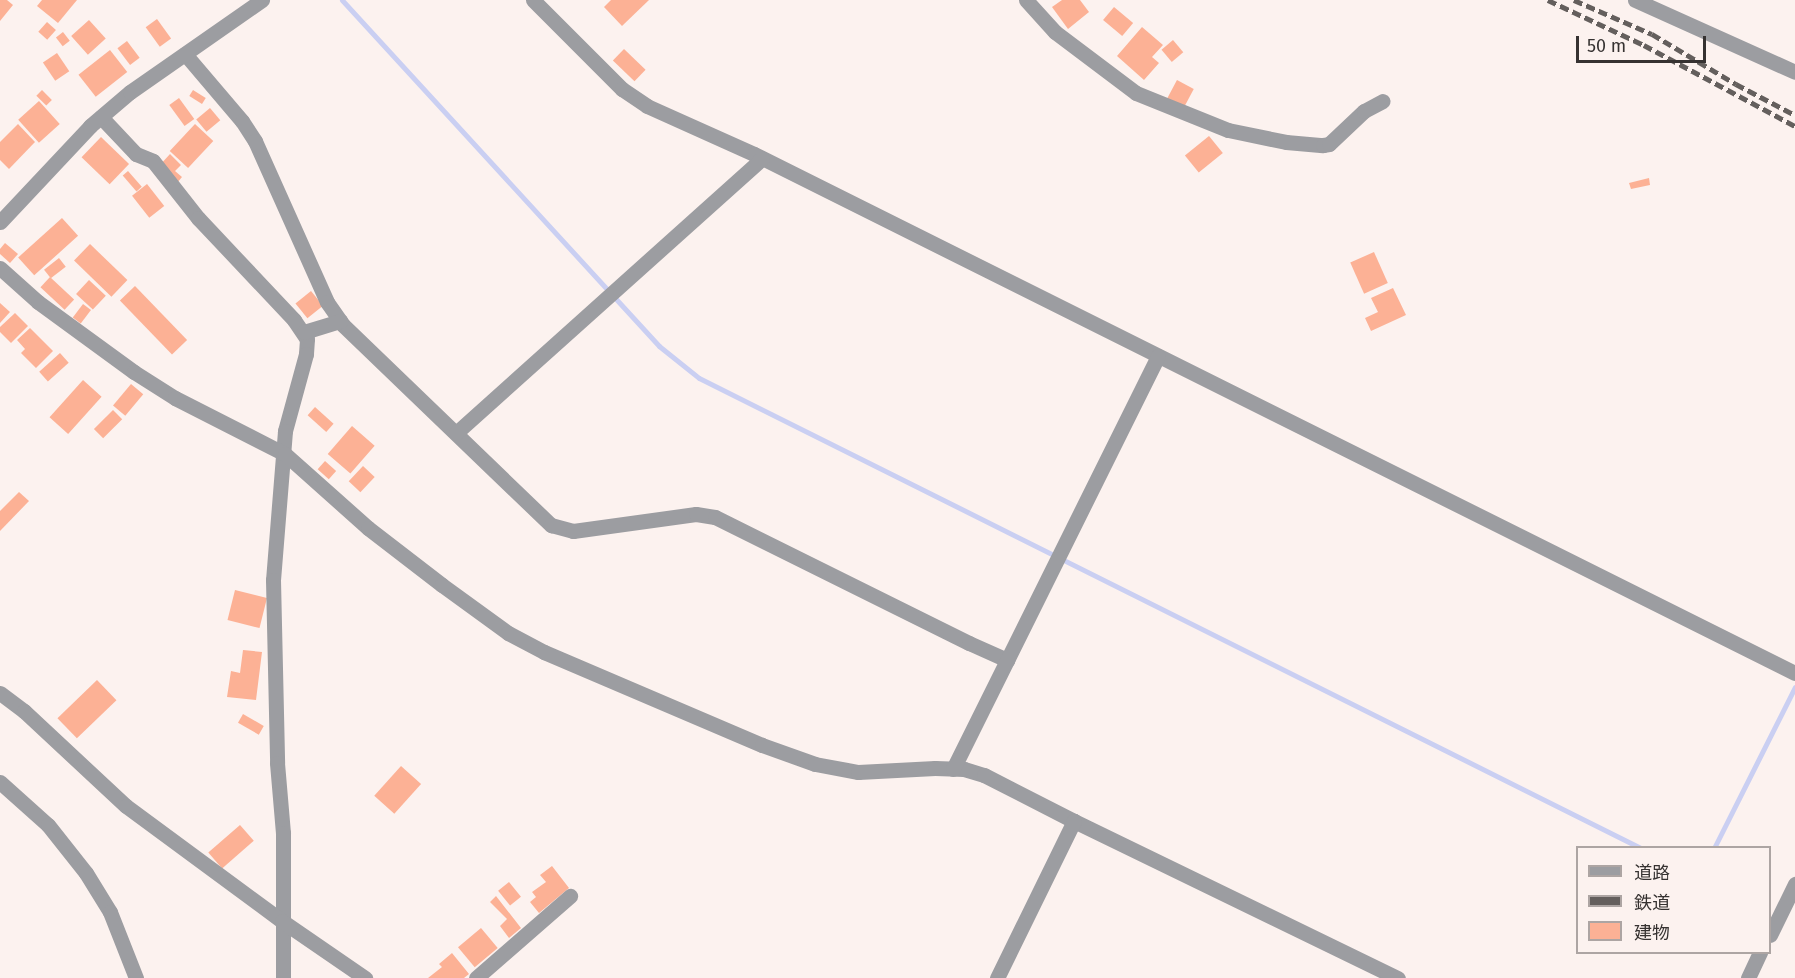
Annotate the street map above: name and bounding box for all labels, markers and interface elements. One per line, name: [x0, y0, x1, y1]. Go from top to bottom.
scale bar: [1579, 24, 1710, 62]
text: 50 m: [1587, 35, 1626, 57]
legend: [1576, 846, 1771, 954]
text: 道路: [1634, 862, 1670, 884]
text: 鉄道: [1634, 892, 1670, 914]
text: 建物: [1634, 922, 1670, 944]

